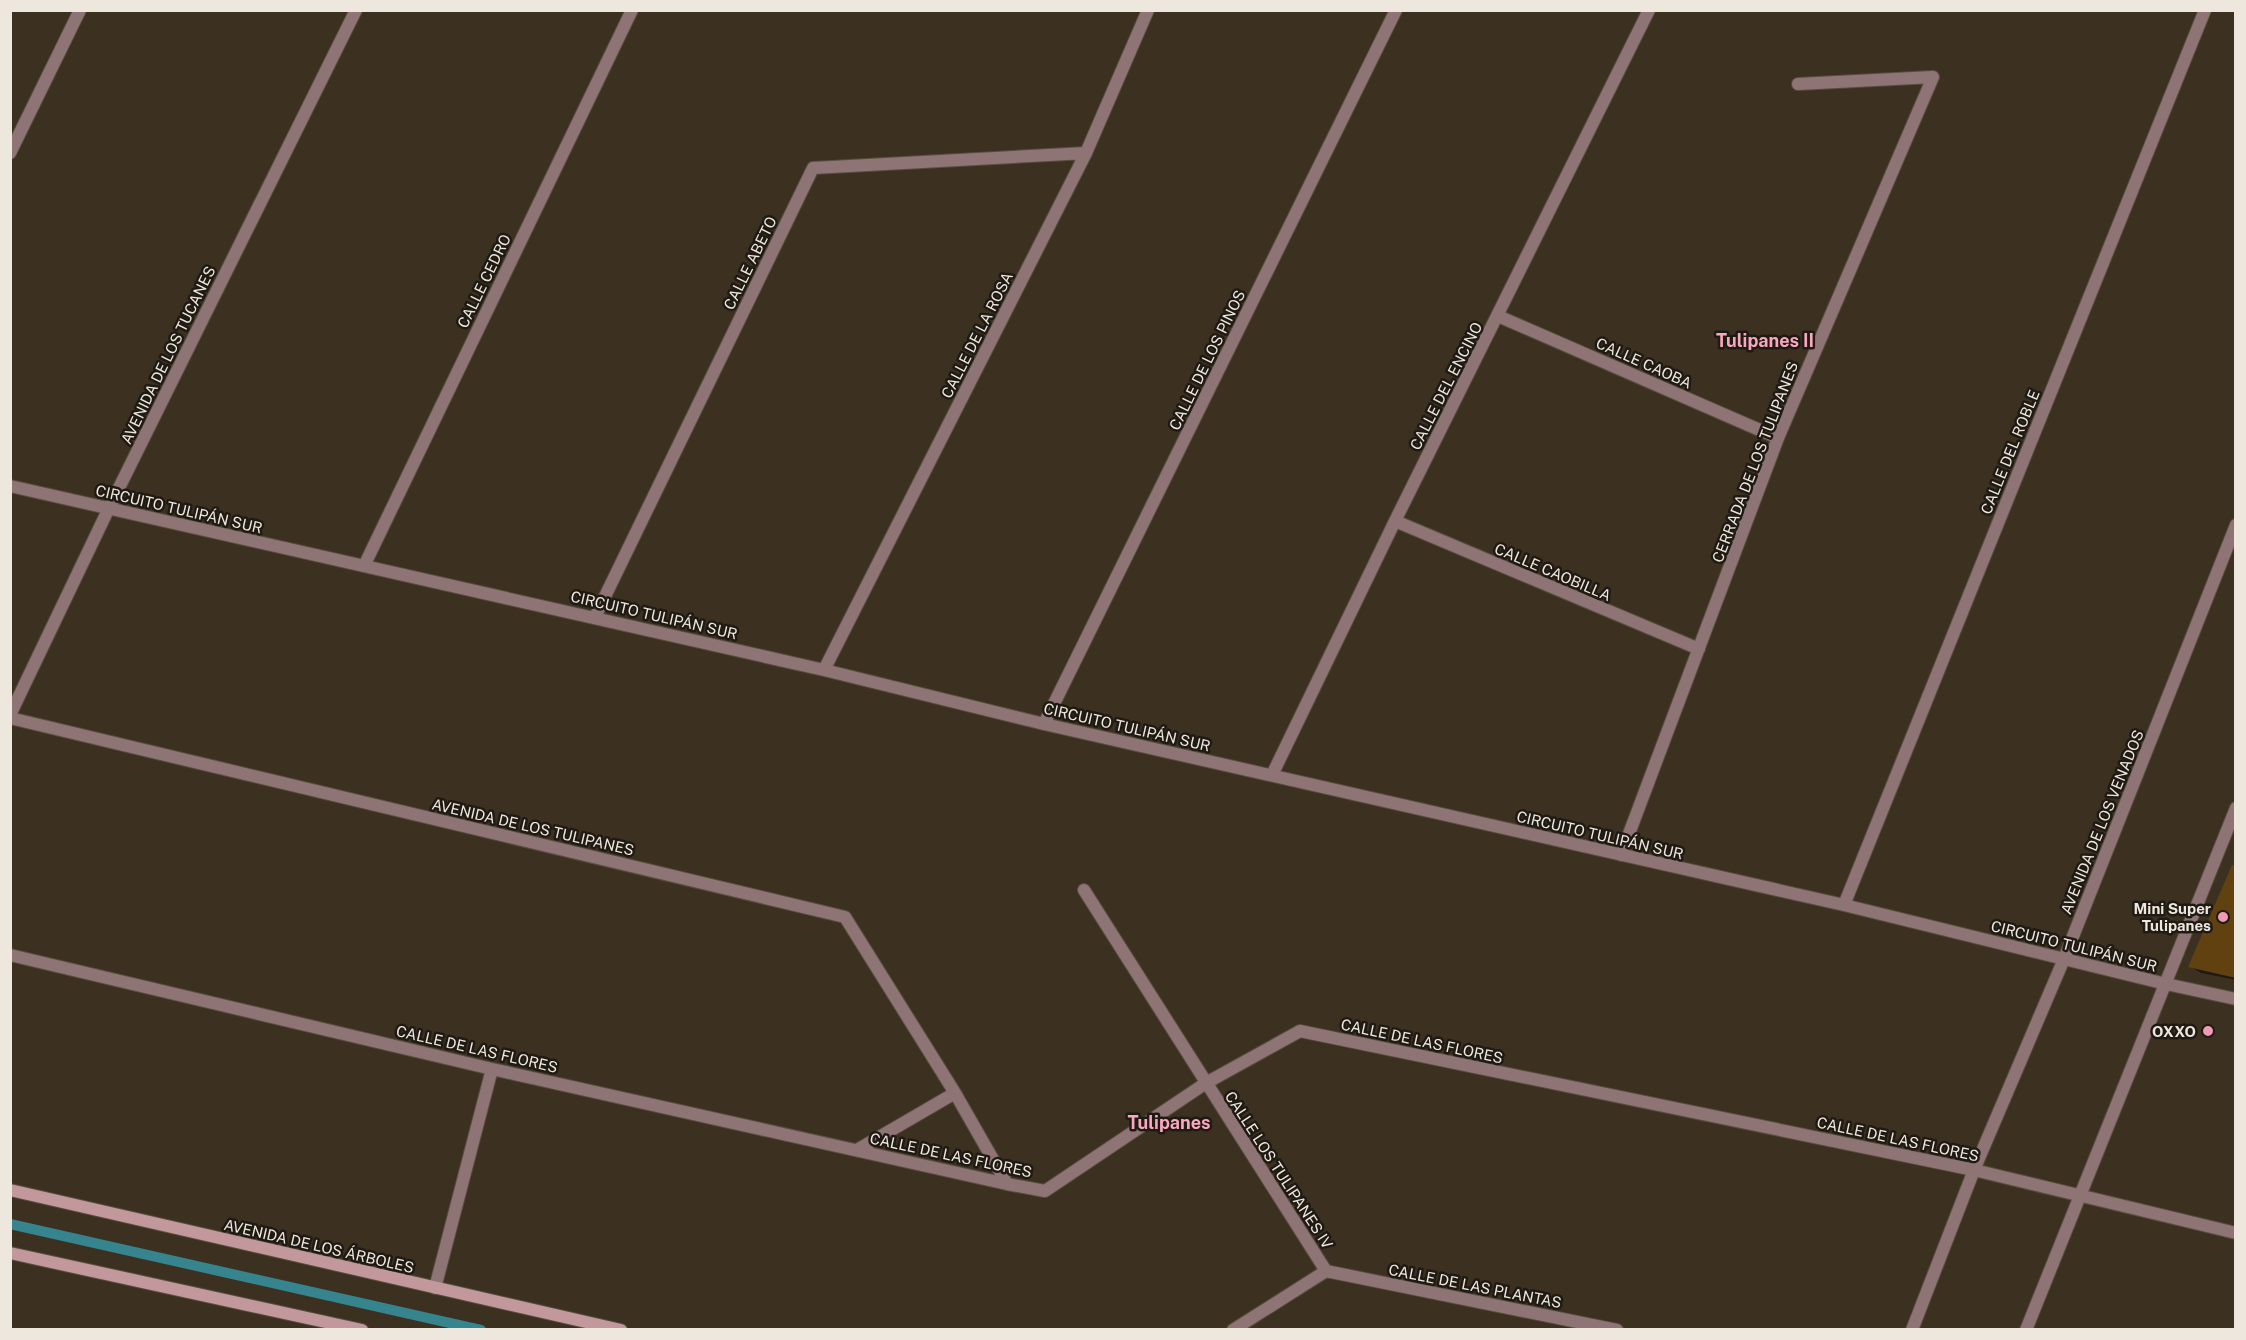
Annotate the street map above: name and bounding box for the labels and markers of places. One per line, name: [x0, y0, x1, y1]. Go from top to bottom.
place label: Mini Super Tulipanes: [2134, 900, 2211, 934]
marker: Mini Super Tulipanes: [2216, 910, 2230, 924]
place label: OXXO: [2152, 1023, 2196, 1040]
marker: OXXO: [2201, 1024, 2215, 1038]

